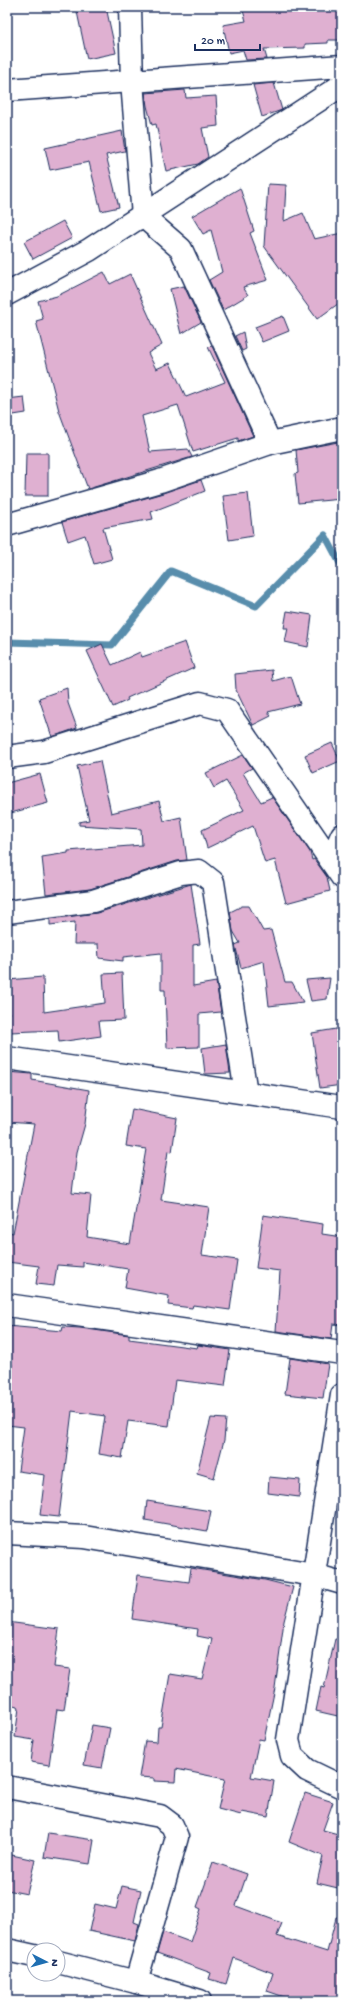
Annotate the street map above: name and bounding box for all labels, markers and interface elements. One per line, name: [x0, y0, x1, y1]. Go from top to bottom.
scale bar: [195, 26, 260, 52]
text: 20 m: [201, 35, 226, 49]
north arrow: [26, 1942, 66, 1982]
text: N: [48, 1959, 60, 1967]

